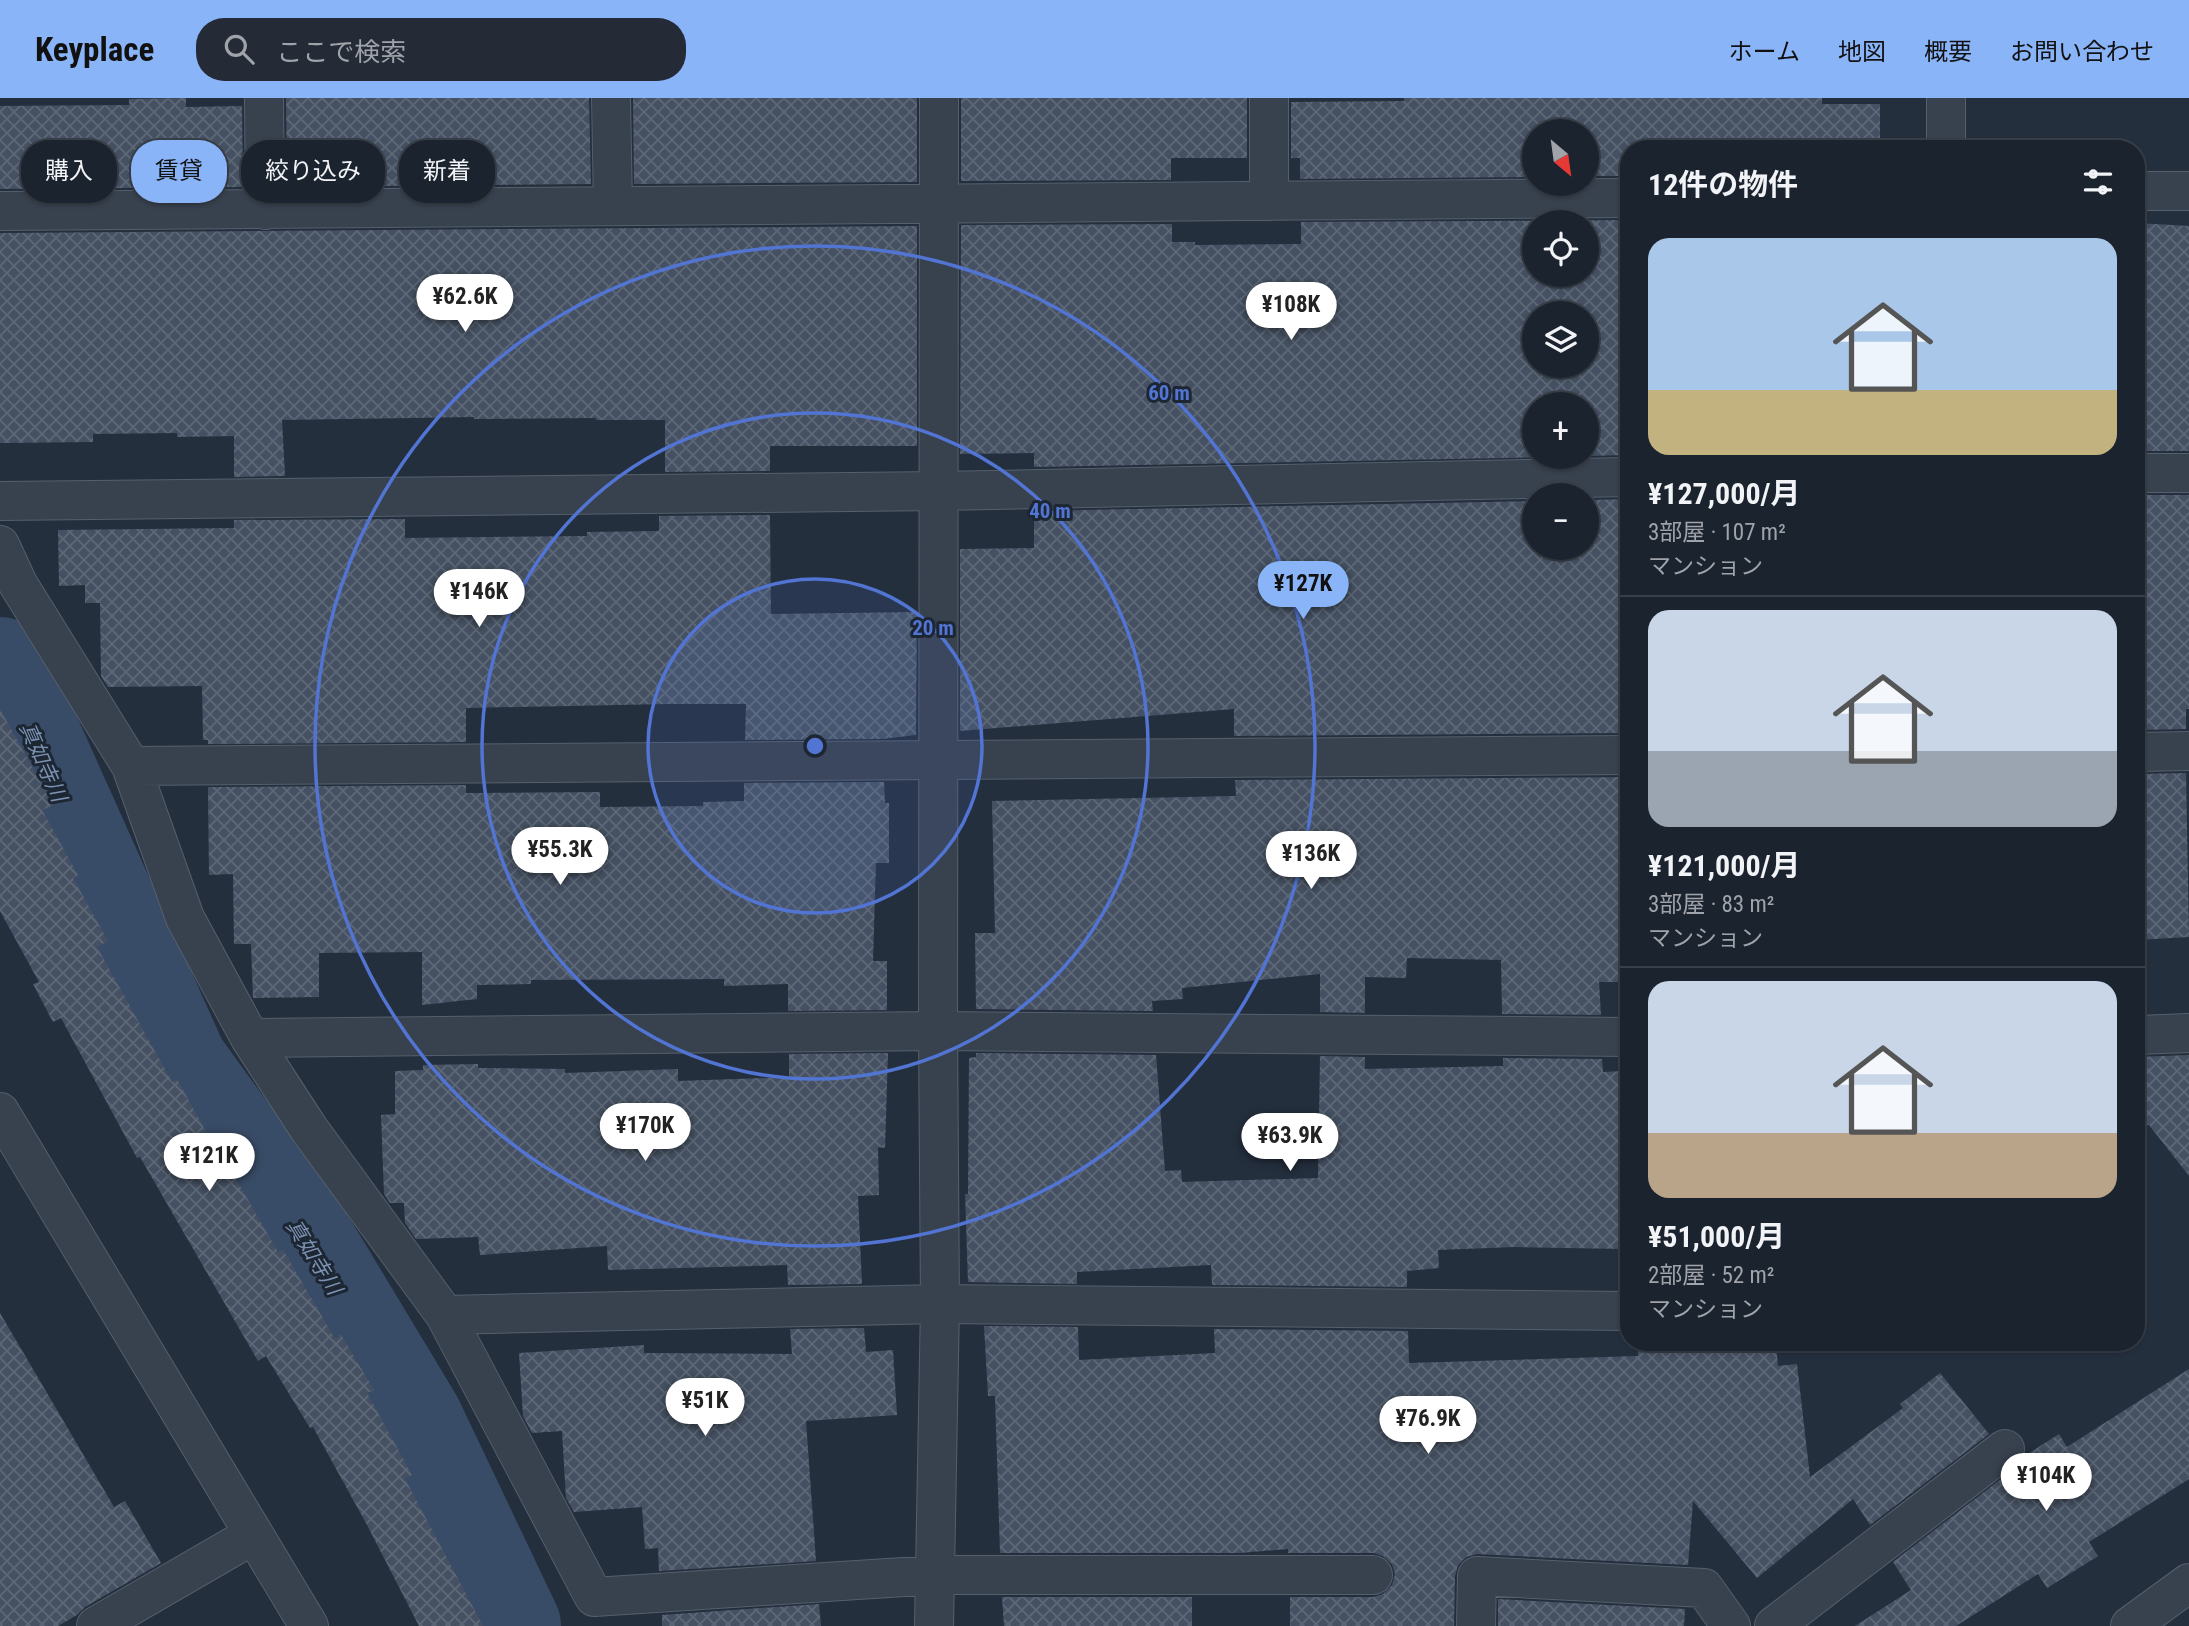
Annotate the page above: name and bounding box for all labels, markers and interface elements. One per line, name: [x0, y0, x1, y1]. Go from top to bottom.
search box: [196, 18, 686, 81]
text: Keyplace: [35, 30, 154, 69]
icon: search: [220, 30, 258, 68]
text: ここで検索: [276, 37, 406, 67]
text: ホーム: [1729, 38, 1800, 66]
text: 地図: [1838, 38, 1886, 66]
text: 概要: [1924, 38, 1972, 66]
text: お問い合わせ: [2010, 38, 2154, 66]
north arrow: [1522, 119, 1600, 196]
map controls: [1522, 119, 1599, 560]
chip: 購入: [21, 140, 117, 203]
chip: 賃貸: [131, 140, 227, 203]
chip: 絞り込み: [241, 140, 385, 203]
chip: 新着: [399, 140, 495, 203]
icon: filters: [2079, 163, 2117, 201]
text: 12件の物件: [1648, 167, 1798, 202]
button: locate: [1522, 210, 1599, 287]
pin: ¥62.6K: [408, 274, 522, 334]
pin: ¥108K: [1242, 282, 1340, 342]
text: ¥62.6K: [432, 283, 498, 310]
icon: home: [1820, 284, 1946, 410]
text: ¥108K: [1262, 291, 1320, 318]
button: layers: [1522, 301, 1599, 378]
text: 60 m: [1148, 381, 1190, 405]
button: +: [1522, 392, 1599, 469]
text: ¥127,000/月: [1648, 476, 1801, 511]
button: −: [1522, 483, 1599, 560]
text: 40 m: [1029, 499, 1071, 523]
text: 3部屋 · 107 m²: [1648, 519, 1786, 546]
text: マンション: [1648, 553, 1763, 580]
pin: ¥127K: [1254, 561, 1352, 621]
pin: ¥146K: [430, 570, 528, 629]
text: ¥127K: [1274, 570, 1332, 597]
text: ¥146K: [450, 578, 508, 605]
text: 20 m: [912, 616, 954, 640]
icon: home: [1820, 656, 1946, 782]
water label: 真如寺川: [15, 719, 72, 807]
centre of rings: [803, 734, 827, 758]
pin: ¥55.3K: [503, 828, 617, 887]
pin: ¥136K: [1262, 832, 1360, 891]
text: ¥55.3K: [527, 836, 593, 863]
text: ¥136K: [1282, 840, 1340, 867]
text: ¥121,000/月: [1648, 848, 1801, 883]
text: 3部屋 · 83 m²: [1648, 891, 1774, 918]
text: マンション: [1648, 925, 1763, 952]
icon: home: [1820, 1027, 1946, 1153]
pin: ¥170K: [596, 1104, 694, 1163]
text: ¥170K: [616, 1112, 674, 1139]
pin: ¥63.9K: [1233, 1114, 1347, 1173]
text: ¥63.9K: [1257, 1122, 1323, 1149]
pin: ¥121K: [160, 1134, 258, 1193]
text: ¥121K: [180, 1142, 238, 1169]
water label: 真如寺川: [282, 1215, 347, 1301]
text: ¥51,000/月: [1648, 1219, 1785, 1254]
text: 2部屋 · 52 m²: [1648, 1262, 1774, 1289]
text: マンション: [1648, 1296, 1763, 1323]
pin: ¥51K: [664, 1378, 746, 1438]
text: ¥51K: [682, 1387, 728, 1414]
pin: ¥76.9K: [1371, 1396, 1485, 1456]
text: ¥76.9K: [1395, 1405, 1461, 1432]
pin: ¥104K: [1997, 1454, 2095, 1513]
text: ¥104K: [2017, 1462, 2075, 1489]

